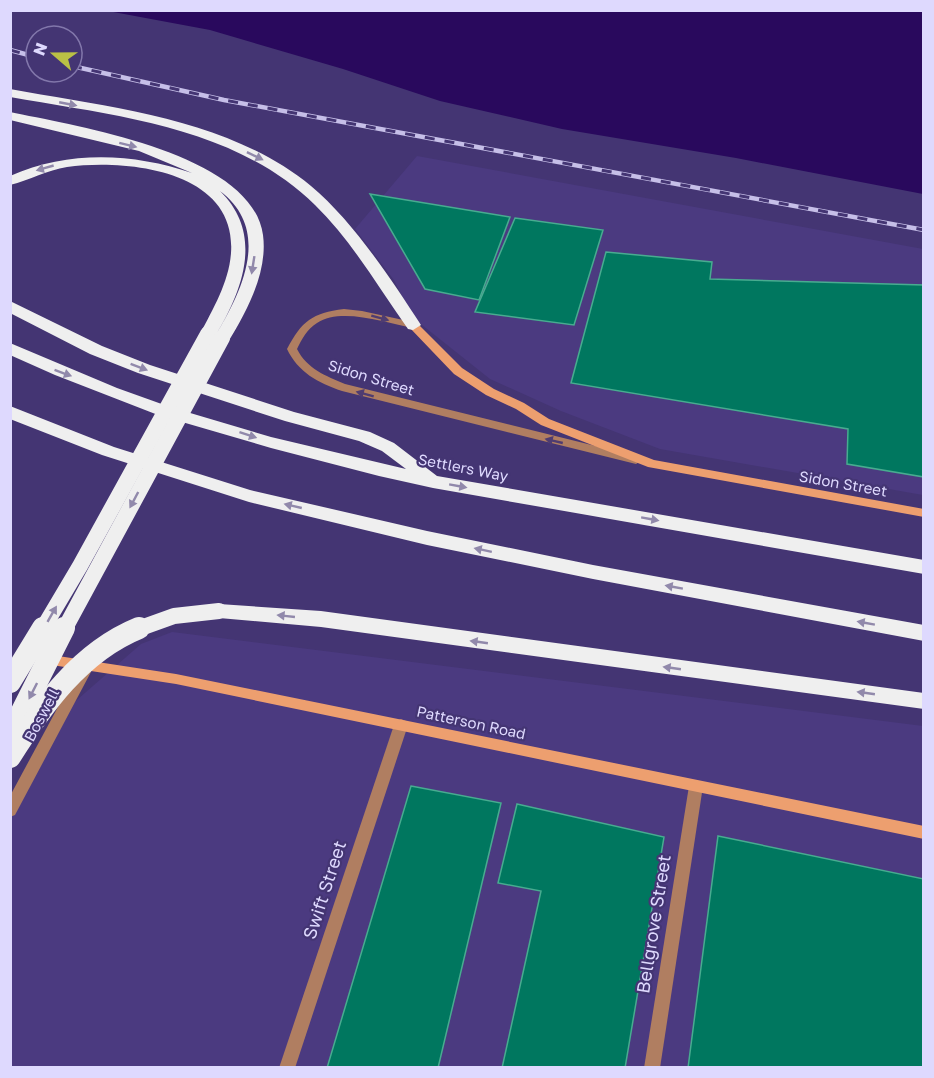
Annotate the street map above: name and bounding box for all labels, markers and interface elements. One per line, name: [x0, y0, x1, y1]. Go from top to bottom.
north arrow: [24, 24, 84, 84]
text: N: [28, 40, 51, 58]
one-way arrow: [59, 100, 78, 109]
one-way arrow: [119, 140, 138, 150]
one-way arrow: [247, 151, 264, 160]
one-way arrow: [36, 164, 54, 173]
one-way arrow: [248, 256, 257, 275]
one-way arrow: [371, 314, 389, 323]
street label: Sidon Street: [326, 355, 417, 399]
one-way arrow: [130, 363, 148, 372]
one-way arrow: [54, 369, 72, 378]
one-way arrow: [356, 388, 374, 398]
one-way arrow: [239, 431, 257, 441]
one-way arrow: [545, 435, 563, 445]
street label: Settlers Way: [417, 449, 510, 485]
street label: Sidon Street: [798, 466, 889, 500]
one-way arrow: [449, 482, 468, 491]
one-way arrow: [129, 491, 139, 508]
one-way arrow: [283, 501, 302, 511]
one-way arrow: [641, 515, 660, 524]
one-way arrow: [474, 544, 492, 554]
one-way arrow: [664, 582, 683, 591]
one-way arrow: [47, 605, 57, 622]
one-way arrow: [276, 611, 295, 620]
one-way arrow: [856, 618, 875, 627]
one-way arrow: [469, 637, 488, 646]
one-way arrow: [663, 663, 682, 672]
one-way arrow: [28, 682, 38, 699]
street label: Boswell: [20, 685, 63, 744]
one-way arrow: [856, 689, 875, 698]
street label: Patterson Road: [415, 702, 527, 742]
street label: Swift Street: [298, 838, 350, 942]
street label: Bellgrove Street: [631, 853, 675, 995]

